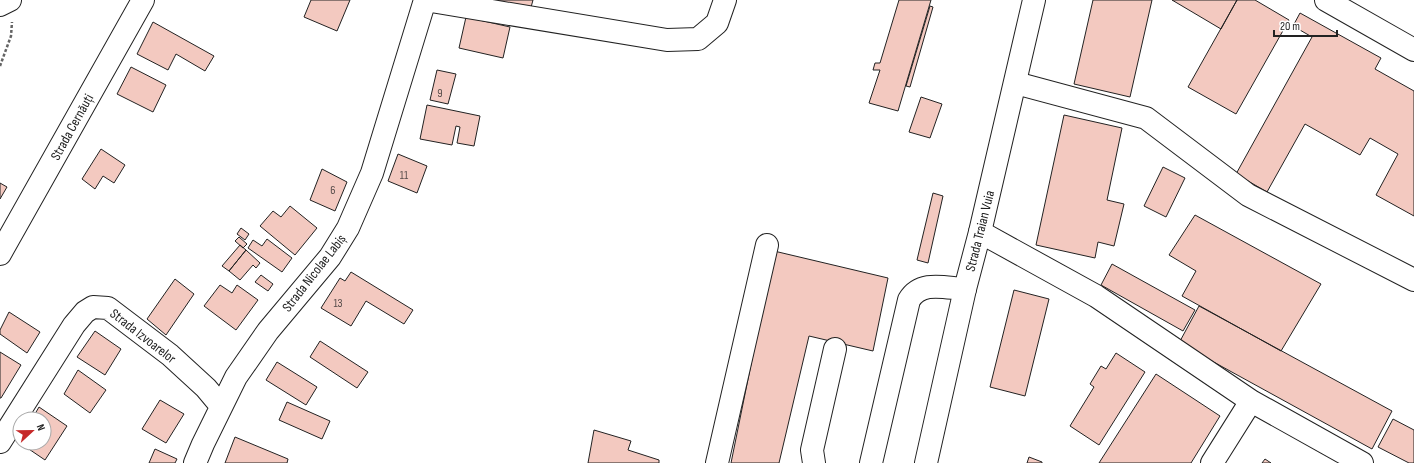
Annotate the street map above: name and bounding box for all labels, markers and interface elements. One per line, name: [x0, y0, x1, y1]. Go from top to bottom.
scale bar: [1274, 12, 1337, 38]
text: 20 m: [1280, 19, 1300, 34]
house number: 9: [437, 86, 443, 101]
street label: Strada Cernăuți: [47, 91, 97, 163]
house number: 11: [400, 168, 409, 183]
house number: 6: [330, 183, 336, 198]
street label: Strada Traian Vuia: [962, 189, 998, 273]
street label: Strada Nicolae Labiș: [278, 231, 350, 315]
house number: 13: [333, 296, 343, 311]
street label: Strada Izvoarelor: [107, 305, 179, 367]
north arrow: [12, 411, 52, 451]
text: N: [34, 422, 48, 433]

